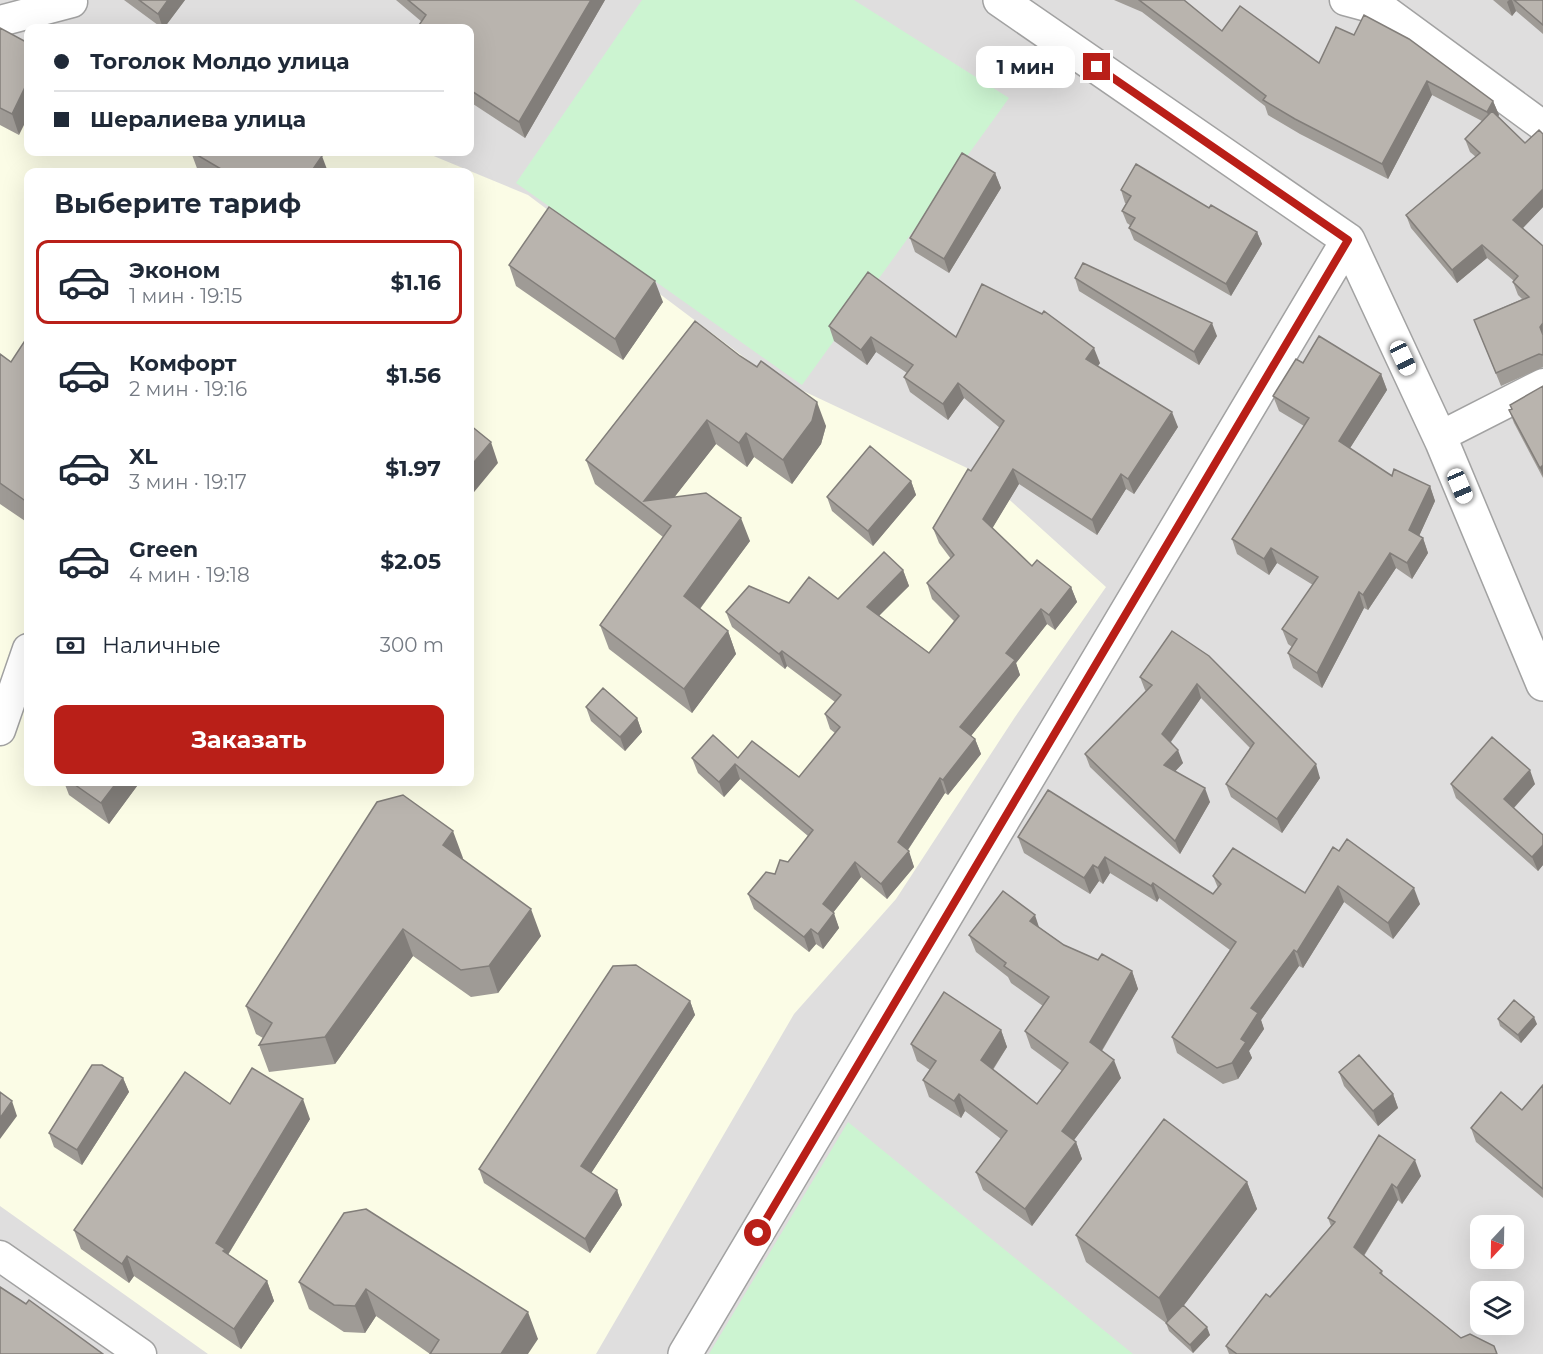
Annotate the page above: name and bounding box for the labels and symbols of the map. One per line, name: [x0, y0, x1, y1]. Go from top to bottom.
callout: 1 мин: [977, 46, 1076, 88]
route end: [1083, 53, 1110, 80]
car: [1387, 338, 1419, 378]
car: [1445, 466, 1475, 506]
north arrow: [1470, 1215, 1524, 1269]
route start: [744, 1219, 771, 1246]

